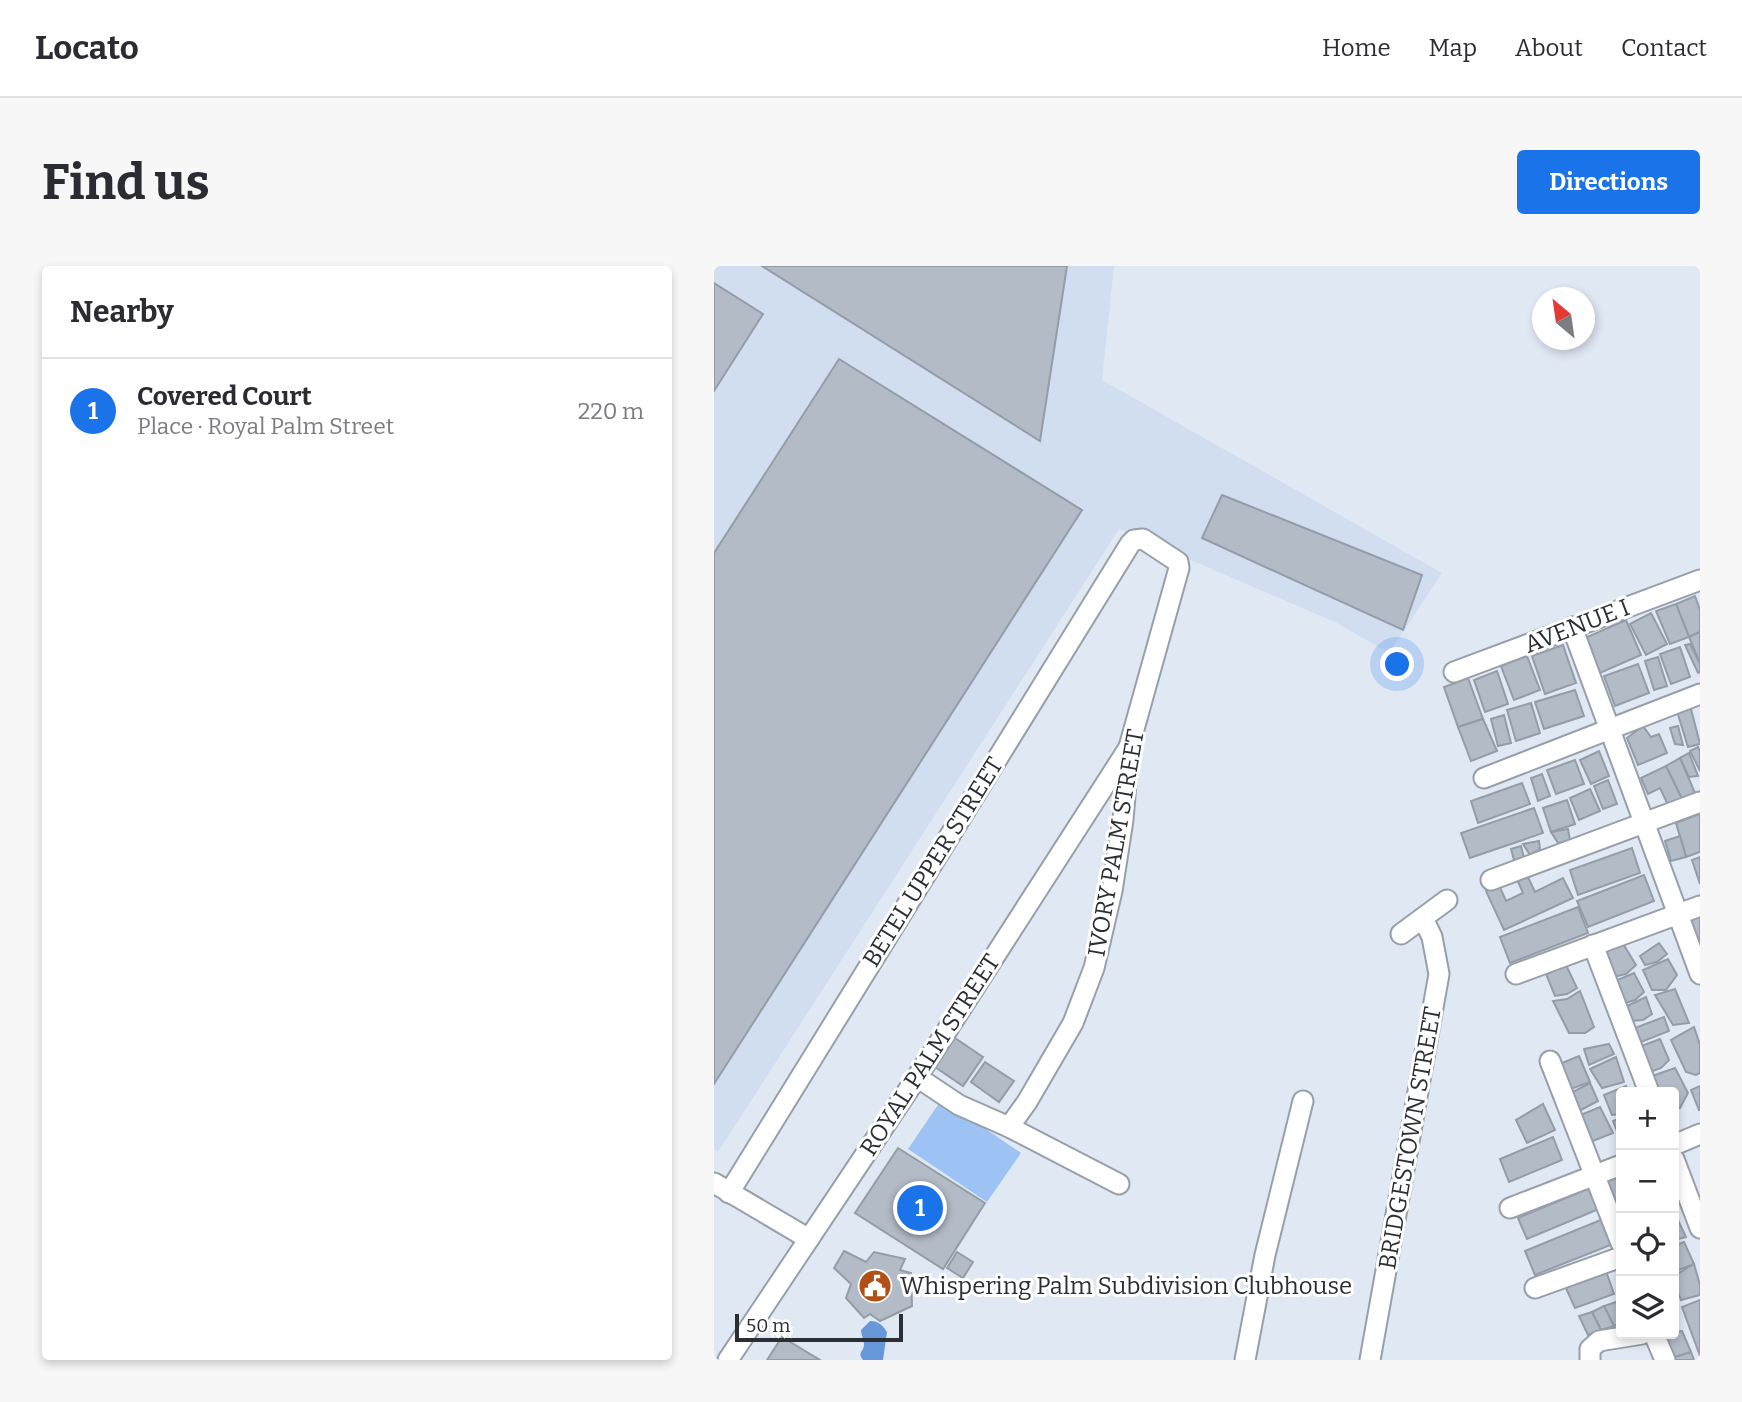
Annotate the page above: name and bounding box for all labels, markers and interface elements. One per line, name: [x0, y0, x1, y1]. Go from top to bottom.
text: Locato: [35, 28, 139, 68]
text: Home: [1322, 34, 1391, 62]
text: Map: [1429, 34, 1477, 62]
text: About: [1515, 34, 1583, 62]
text: Contact: [1621, 34, 1707, 62]
button: Directions: [1517, 150, 1700, 214]
text: Find us: [42, 153, 210, 212]
north arrow: [1532, 287, 1595, 350]
text: Nearby: [70, 294, 174, 330]
text: Covered Court: [137, 381, 312, 412]
text: 1: [88, 397, 98, 425]
text: 220 m: [578, 397, 644, 425]
text: Place · Royal Palm Street: [137, 412, 394, 440]
street label: AVENUE I: [1520, 593, 1634, 659]
your location: [1380, 647, 1414, 681]
street label: IVORY PALM STREET: [1082, 727, 1150, 959]
street label: BETEL UPPER STREET: [857, 752, 1009, 972]
street label: ROYAL PALM STREET: [854, 949, 1006, 1161]
street label: BRIDGESTOWN STREET: [1373, 1005, 1447, 1271]
map controls: [1616, 1087, 1679, 1339]
button: +: [1616, 1087, 1679, 1150]
button: −: [1616, 1150, 1679, 1213]
pin: 1: [897, 1182, 943, 1234]
button: locate: [1616, 1213, 1679, 1276]
public building icon: Whispering Palm Subdivision Clubhouse: [856, 1267, 894, 1305]
place label: Whispering Palm Subdivision Clubhouse: [900, 1272, 1352, 1300]
button: layers: [1616, 1276, 1679, 1339]
scale bar: [735, 1311, 903, 1343]
text: 50 m: [746, 1314, 790, 1337]

